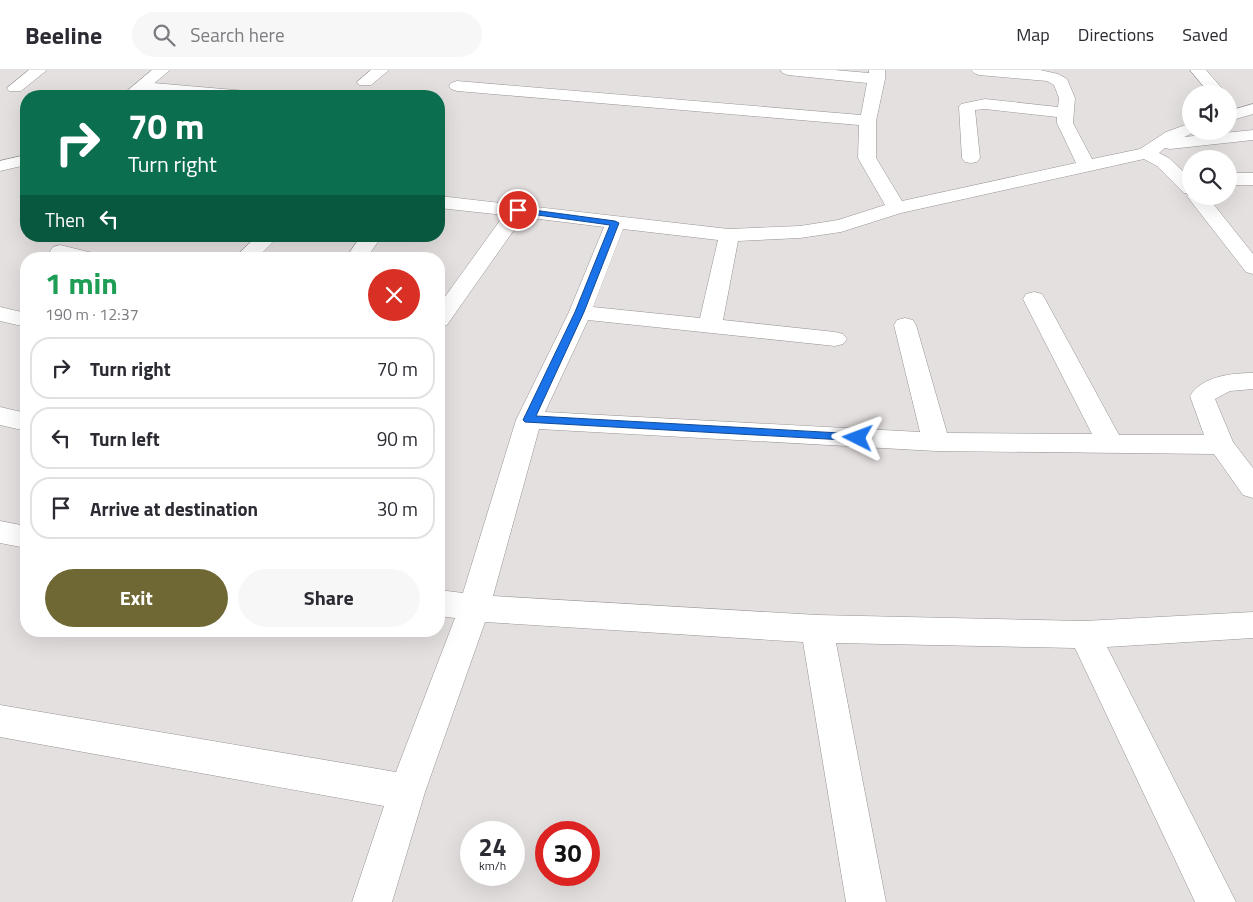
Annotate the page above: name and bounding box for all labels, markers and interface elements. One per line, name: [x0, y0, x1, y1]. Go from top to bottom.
search box: [132, 12, 482, 57]
text: Beeline: [25, 17, 102, 53]
text: Search here: [190, 20, 285, 49]
icon: search: [150, 21, 178, 49]
text: Map: [1016, 21, 1050, 48]
text: Directions: [1078, 21, 1154, 48]
text: Saved: [1182, 21, 1228, 48]
map controls: [1182, 85, 1237, 205]
button: sound: [1182, 85, 1237, 140]
text: 70 m: [128, 99, 204, 153]
icon: right: [45, 110, 110, 175]
text: Turn right: [128, 147, 217, 181]
button: search: [1182, 150, 1237, 205]
pin: [497, 189, 539, 231]
icon: arrive: [504, 196, 532, 224]
text: Then: [45, 205, 85, 234]
icon: left: [95, 205, 123, 233]
text: 1 min: [45, 260, 118, 306]
button: close: [368, 269, 420, 321]
text: 190 m · 12:37: [45, 302, 139, 326]
icon: right: [47, 354, 75, 382]
text: Turn right: [90, 354, 171, 383]
text: 70 m: [377, 354, 418, 383]
position arrow: [831, 411, 883, 463]
icon: left: [47, 424, 75, 452]
text: Turn left: [90, 424, 160, 453]
text: 90 m: [377, 424, 418, 453]
icon: arrive: [47, 494, 75, 522]
text: Arrive at destination: [90, 494, 258, 523]
text: 30 m: [377, 494, 418, 523]
button: Exit: [45, 569, 228, 627]
button: Share: [238, 569, 420, 627]
speed limit sign: 30: [535, 821, 600, 886]
text: 24: [478, 828, 507, 866]
text: km/h: [479, 856, 506, 875]

